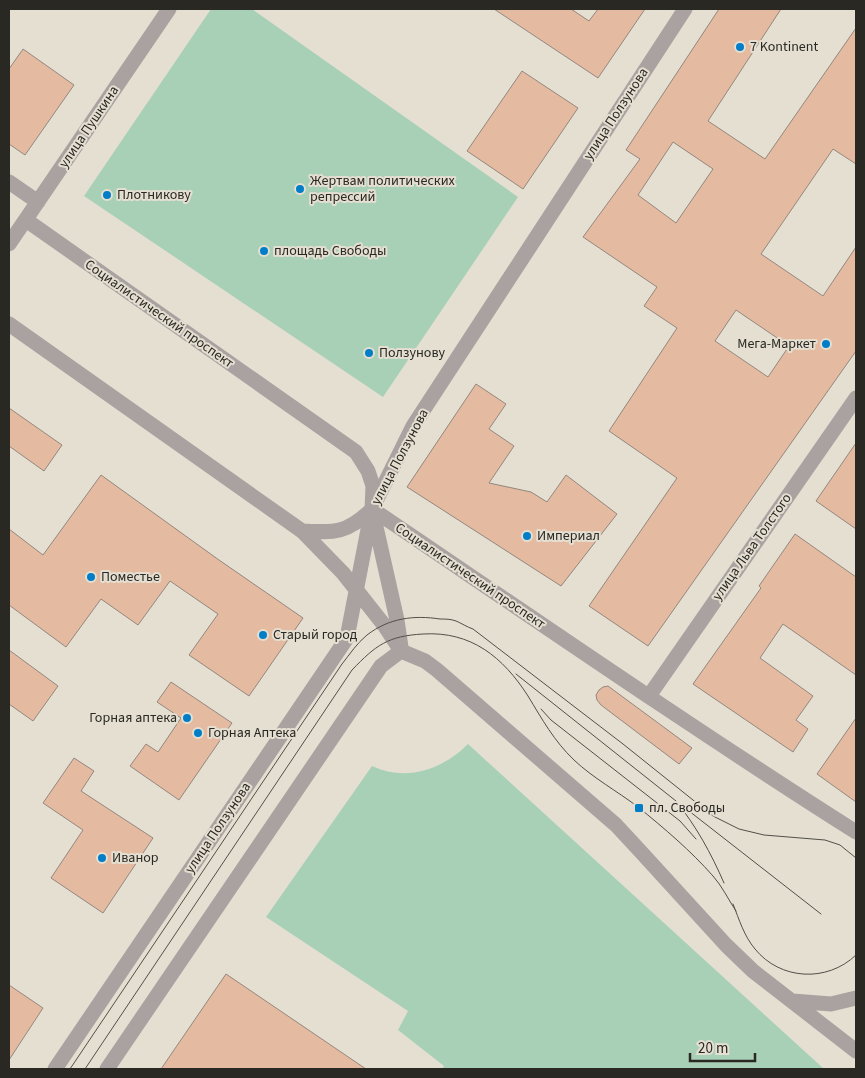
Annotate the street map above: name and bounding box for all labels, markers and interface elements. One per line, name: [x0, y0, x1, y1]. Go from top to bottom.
place label: 7 Kontinent: [750, 37, 818, 57]
marker: 7 Kontinent: [734, 41, 746, 53]
street label: улица Ползунова: [579, 64, 653, 164]
street label: улица Пушкина: [54, 82, 124, 172]
place label: Жертвам политических репрессий: [310, 171, 456, 207]
marker: Жертвам политических репрессий: [294, 183, 306, 195]
place label: Плотникову: [117, 185, 191, 205]
marker: Плотникову: [101, 189, 113, 201]
place label: площадь Свободы: [274, 241, 386, 261]
marker: площадь Свободы: [258, 245, 270, 257]
street label: Социалистический проспект: [81, 255, 238, 373]
place label: Мега-Маркет: [737, 334, 817, 354]
marker: Мега-Маркет: [820, 338, 832, 350]
place label: Ползунову: [379, 343, 445, 363]
marker: Ползунову: [363, 347, 375, 359]
street label: улица Ползунова: [366, 405, 434, 509]
street label: улица Льва Толстого: [708, 489, 796, 605]
street label: Социалистический проспект: [391, 518, 550, 634]
place label: Империал: [537, 526, 600, 546]
marker: Империал: [521, 530, 533, 542]
place label: Поместье: [101, 567, 160, 587]
marker: Поместье: [85, 571, 97, 583]
place label: Старый город: [273, 625, 358, 645]
marker: Старый город: [257, 629, 269, 641]
place label: Горная аптека: [89, 708, 177, 728]
marker: Горная аптека: [181, 712, 193, 724]
place label: Горная Аптека: [208, 723, 296, 743]
marker: Горная Аптека: [192, 727, 204, 739]
street label: улица Ползунова: [180, 778, 256, 878]
place label: пл. Свободы: [649, 798, 725, 818]
marker: пл. Свободы: [633, 802, 645, 814]
place label: Иванор: [112, 848, 159, 868]
marker: Иванор: [96, 852, 108, 864]
scale bar: [690, 1030, 755, 1062]
text: 20 m: [698, 1038, 728, 1059]

